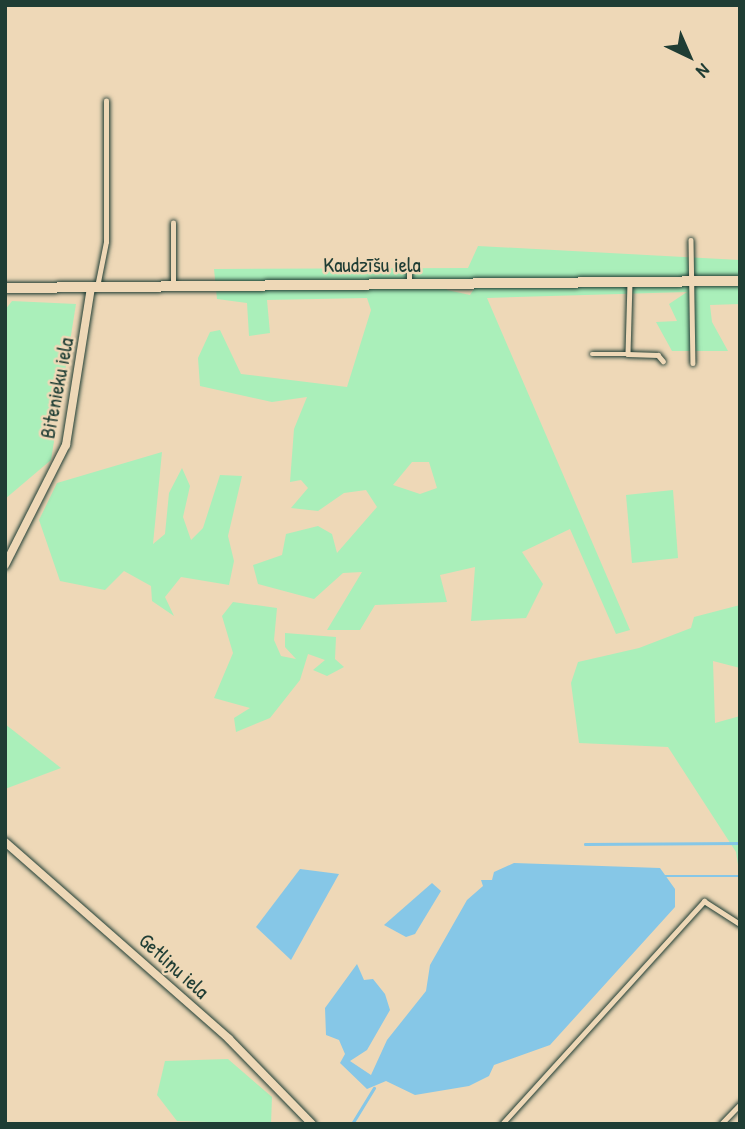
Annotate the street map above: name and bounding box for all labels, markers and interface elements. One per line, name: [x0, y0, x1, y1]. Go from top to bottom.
north arrow: [654, 21, 724, 91]
text: N: [691, 58, 716, 84]
street label: Kaudzīšu iela: [323, 252, 421, 278]
street label: Bitenieku iela: [35, 335, 79, 441]
street label: Getliņu iela: [134, 928, 214, 1004]

